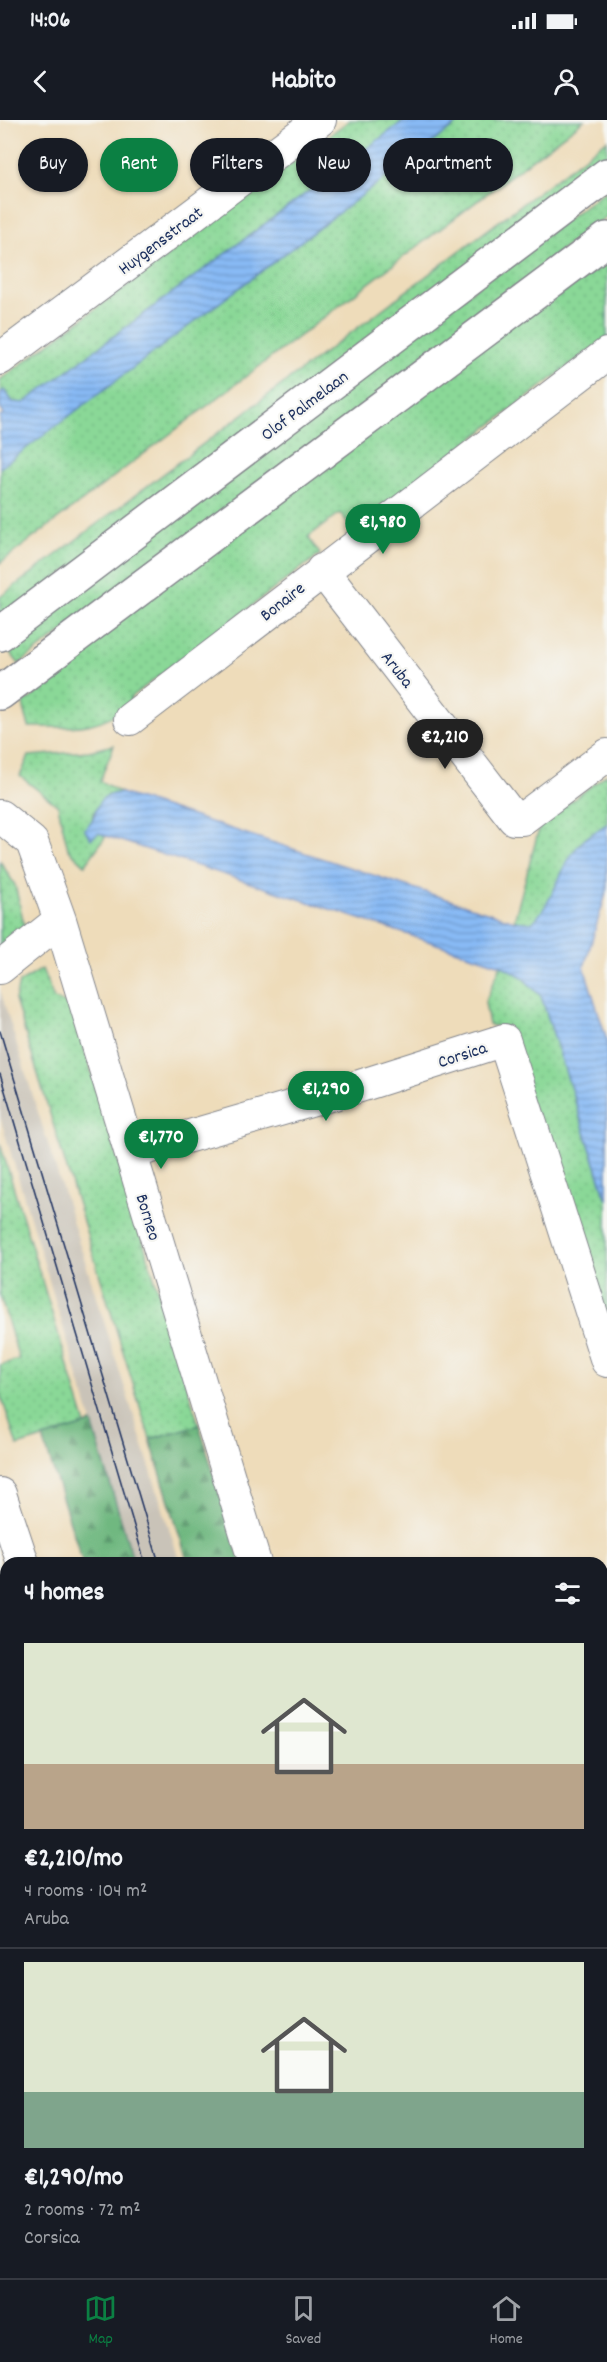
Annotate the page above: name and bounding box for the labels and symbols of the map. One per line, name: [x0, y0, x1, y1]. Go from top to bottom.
street label: Huygensstraat: [114, 202, 209, 282]
street label: Olof Palmelaan: [257, 366, 354, 448]
pin: €1,980: [334, 504, 432, 555]
street label: Bonaire: [256, 577, 311, 629]
street label: Aruba: [374, 647, 419, 695]
pin: €2,210: [396, 719, 494, 770]
street label: Corsica: [435, 1037, 491, 1076]
pin: €1,290: [277, 1071, 375, 1122]
pin: €1,770: [112, 1119, 210, 1170]
street label: Borneo: [128, 1191, 166, 1244]

